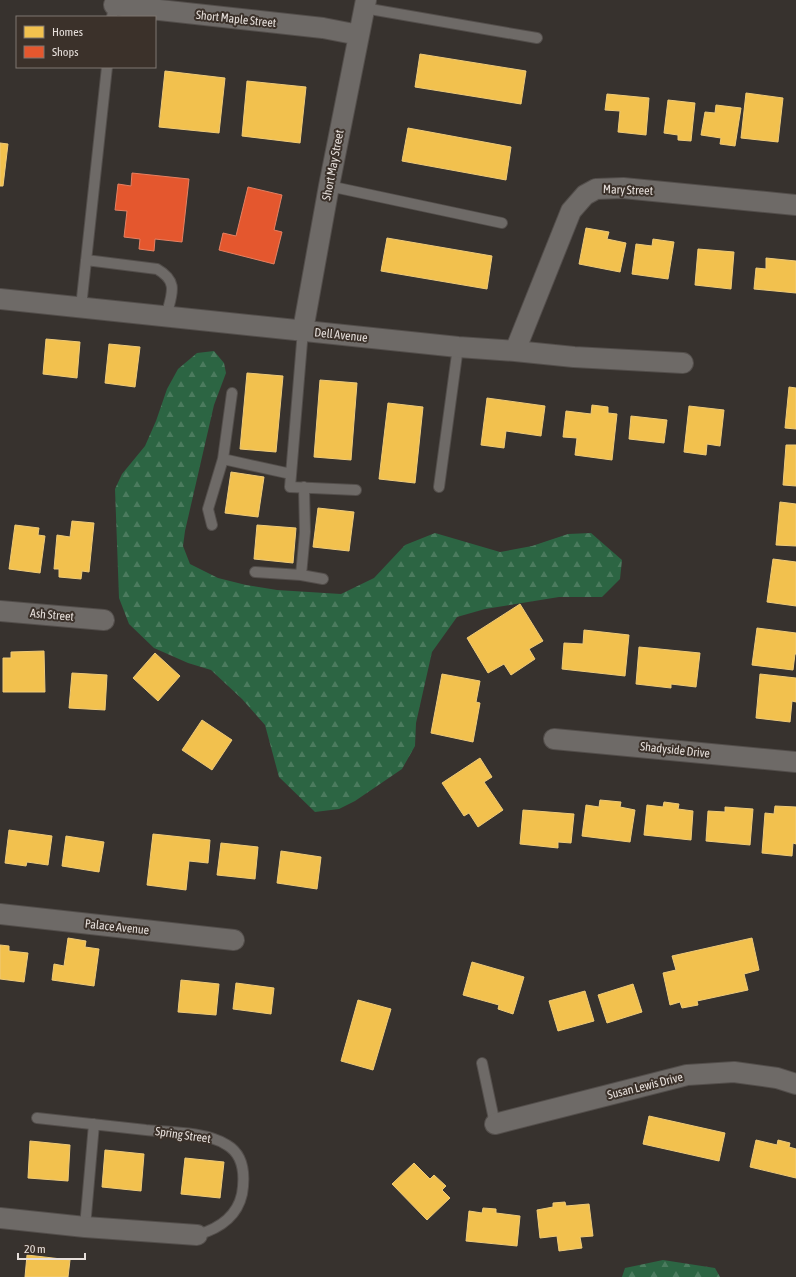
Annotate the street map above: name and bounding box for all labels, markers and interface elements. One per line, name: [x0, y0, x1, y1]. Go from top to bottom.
street label: Short Maple Street: [195, 8, 277, 30]
legend: [16, 16, 156, 68]
text: Homes: [52, 25, 83, 39]
text: Shops: [52, 45, 78, 59]
street label: Short May Street: [319, 128, 347, 201]
street label: Mary Street: [603, 182, 654, 198]
street label: Dell Avenue: [314, 325, 368, 345]
street label: Ash Street: [30, 606, 75, 624]
street label: Shadyside Drive: [639, 739, 711, 761]
street label: Palace Avenue: [84, 917, 150, 937]
street label: Susan Lewis Drive: [606, 1070, 684, 1102]
street label: Spring Street: [154, 1124, 212, 1146]
scale bar: [18, 1235, 85, 1261]
text: 20 m: [24, 1242, 46, 1256]

